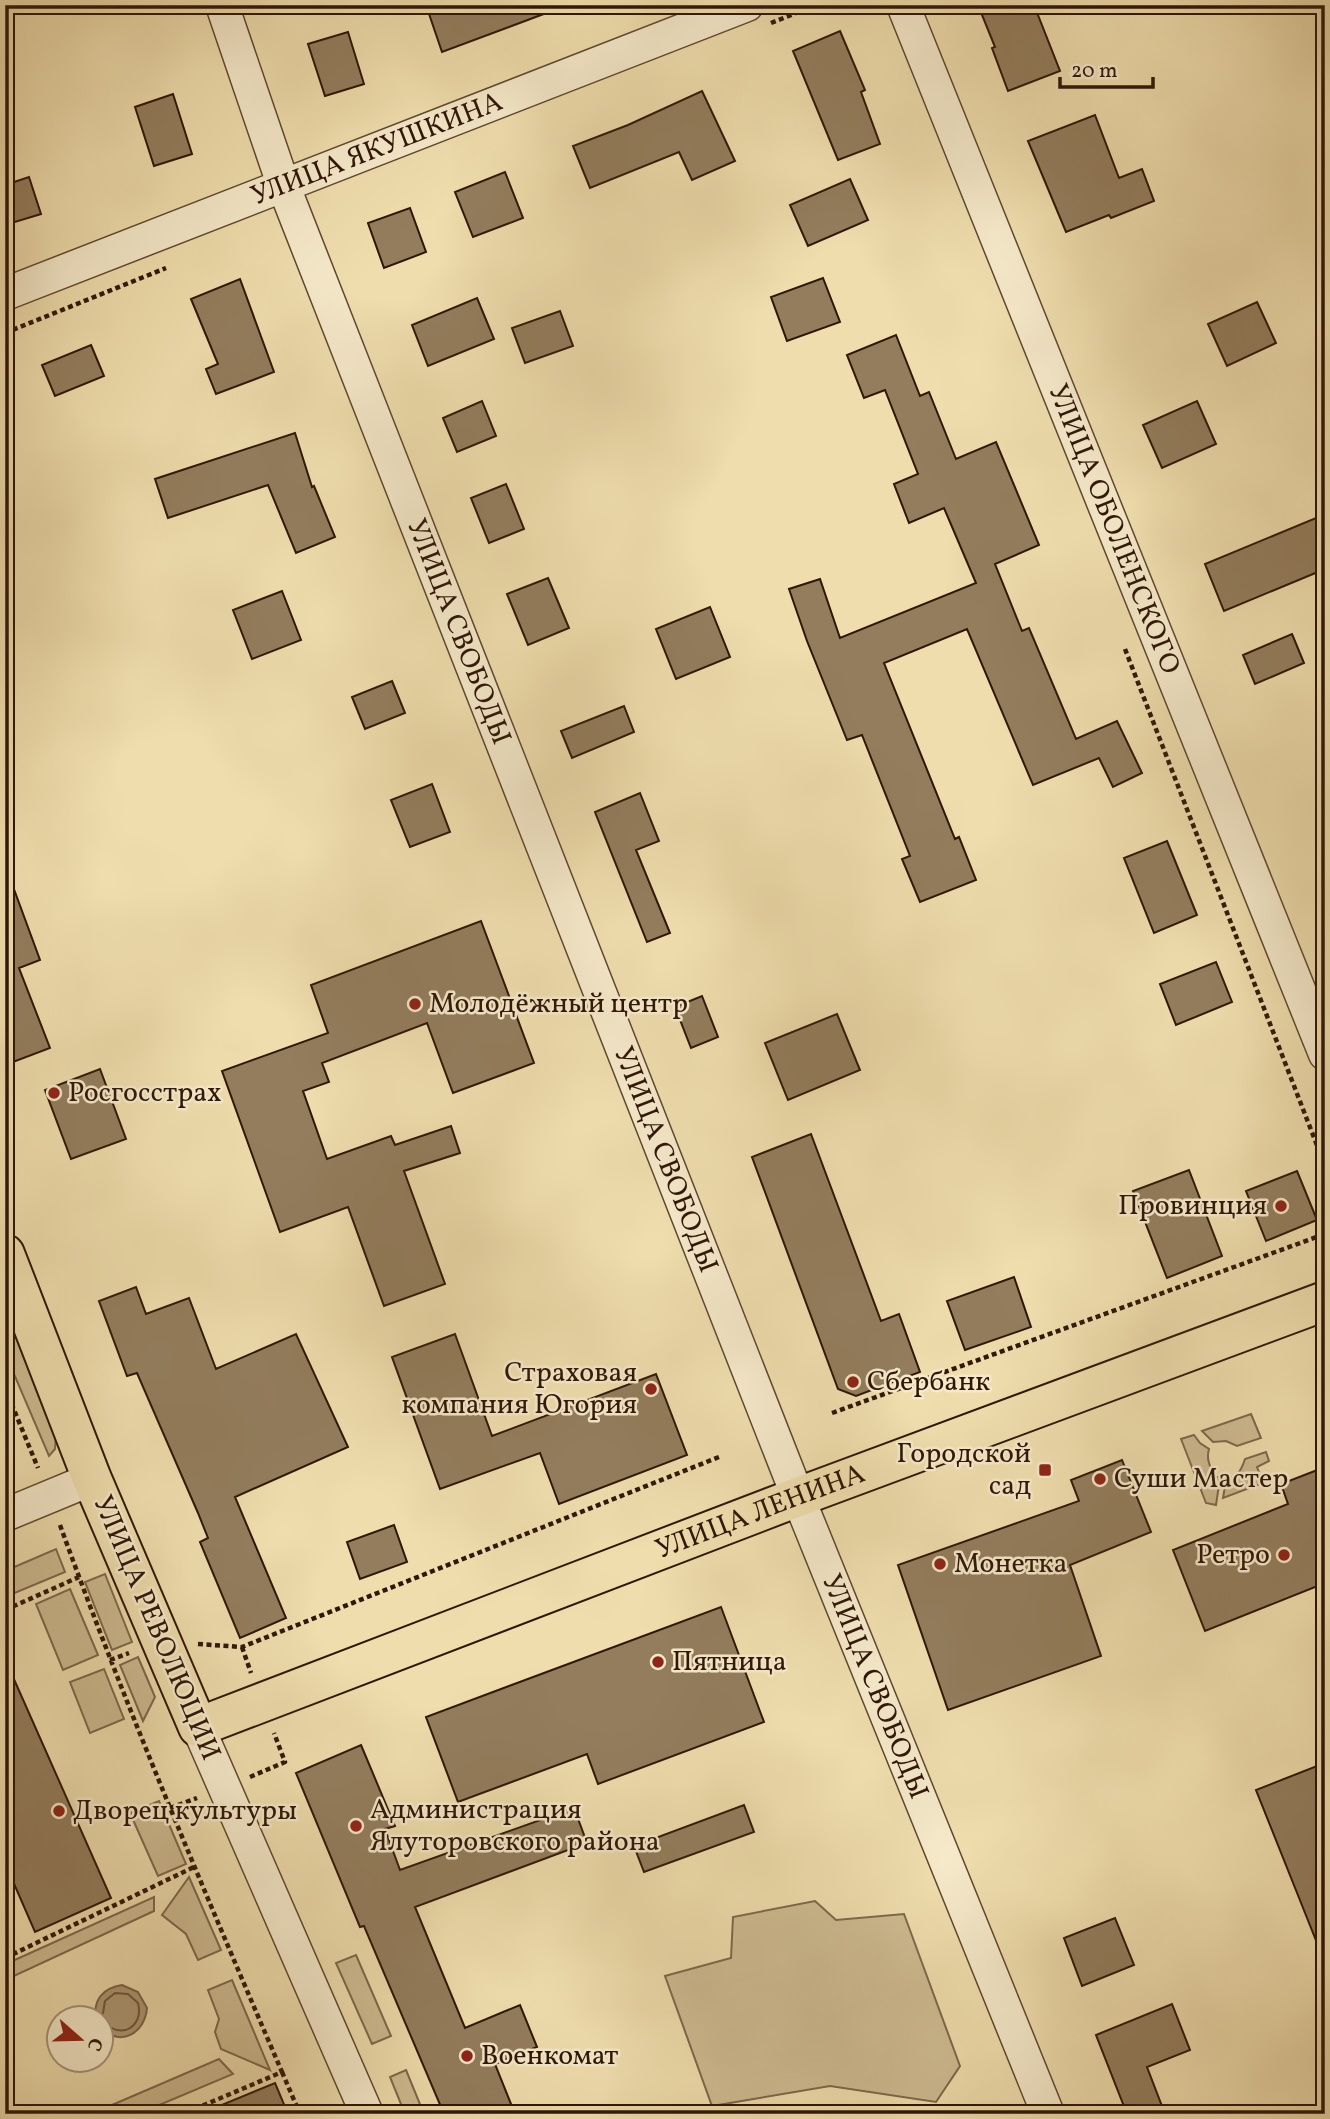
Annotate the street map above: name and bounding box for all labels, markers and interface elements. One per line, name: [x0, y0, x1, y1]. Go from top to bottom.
scale bar: [1060, 46, 1153, 90]
text: 20 m: [1071, 57, 1117, 86]
street label: УЛИЦА ЯКУШКИНА: [245, 82, 508, 216]
street label: УЛИЦА ОБОЛЕНСКОГО: [1038, 378, 1190, 680]
street label: УЛИЦА СВОБОДЫ: [397, 513, 520, 750]
place label: Молодёжный центр: [429, 985, 688, 1024]
marker: Молодёжный центр: [407, 996, 423, 1012]
street label: УЛИЦА СВОБОДЫ: [604, 1041, 728, 1278]
place label: Росгосстрах: [68, 1074, 221, 1113]
marker: Росгосстрах: [46, 1085, 62, 1101]
place label: Провинция: [1118, 1187, 1267, 1226]
marker: Провинция: [1273, 1198, 1289, 1214]
place label: Страховая компания Югория: [401, 1354, 637, 1425]
place label: Сбербанк: [867, 1363, 990, 1402]
marker: Сбербанк: [845, 1374, 861, 1390]
marker: Страховая компания Югория: [643, 1381, 659, 1397]
place label: Городской сад: [897, 1435, 1031, 1506]
street label: УЛИЦА ЛЕНИНА: [650, 1454, 871, 1569]
place label: Суши Мастер: [1114, 1460, 1288, 1499]
marker: Городской сад: [1037, 1462, 1053, 1478]
marker: Суши Мастер: [1092, 1471, 1108, 1487]
street label: УЛИЦА РЕВОЛЮЦИИ: [83, 1490, 229, 1766]
place label: Ретро: [1196, 1536, 1270, 1575]
place label: Монетка: [954, 1545, 1068, 1584]
marker: Ретро: [1276, 1547, 1292, 1563]
marker: Монетка: [932, 1556, 948, 1572]
street label: УЛИЦА СВОБОДЫ: [812, 1568, 938, 1805]
place label: Пятница: [672, 1643, 787, 1682]
marker: Пятница: [650, 1654, 666, 1670]
place label: Администрация Ялуторовского района: [370, 1791, 660, 1862]
place label: Дворец культуры: [73, 1792, 297, 1831]
marker: Дворец культуры: [51, 1803, 67, 1819]
marker: Администрация Ялуторовского района: [348, 1818, 364, 1834]
north arrow: [46, 2004, 116, 2074]
text: С: [80, 2034, 108, 2054]
place label: Военкомат: [481, 2037, 619, 2076]
marker: Военкомат: [459, 2048, 475, 2064]

